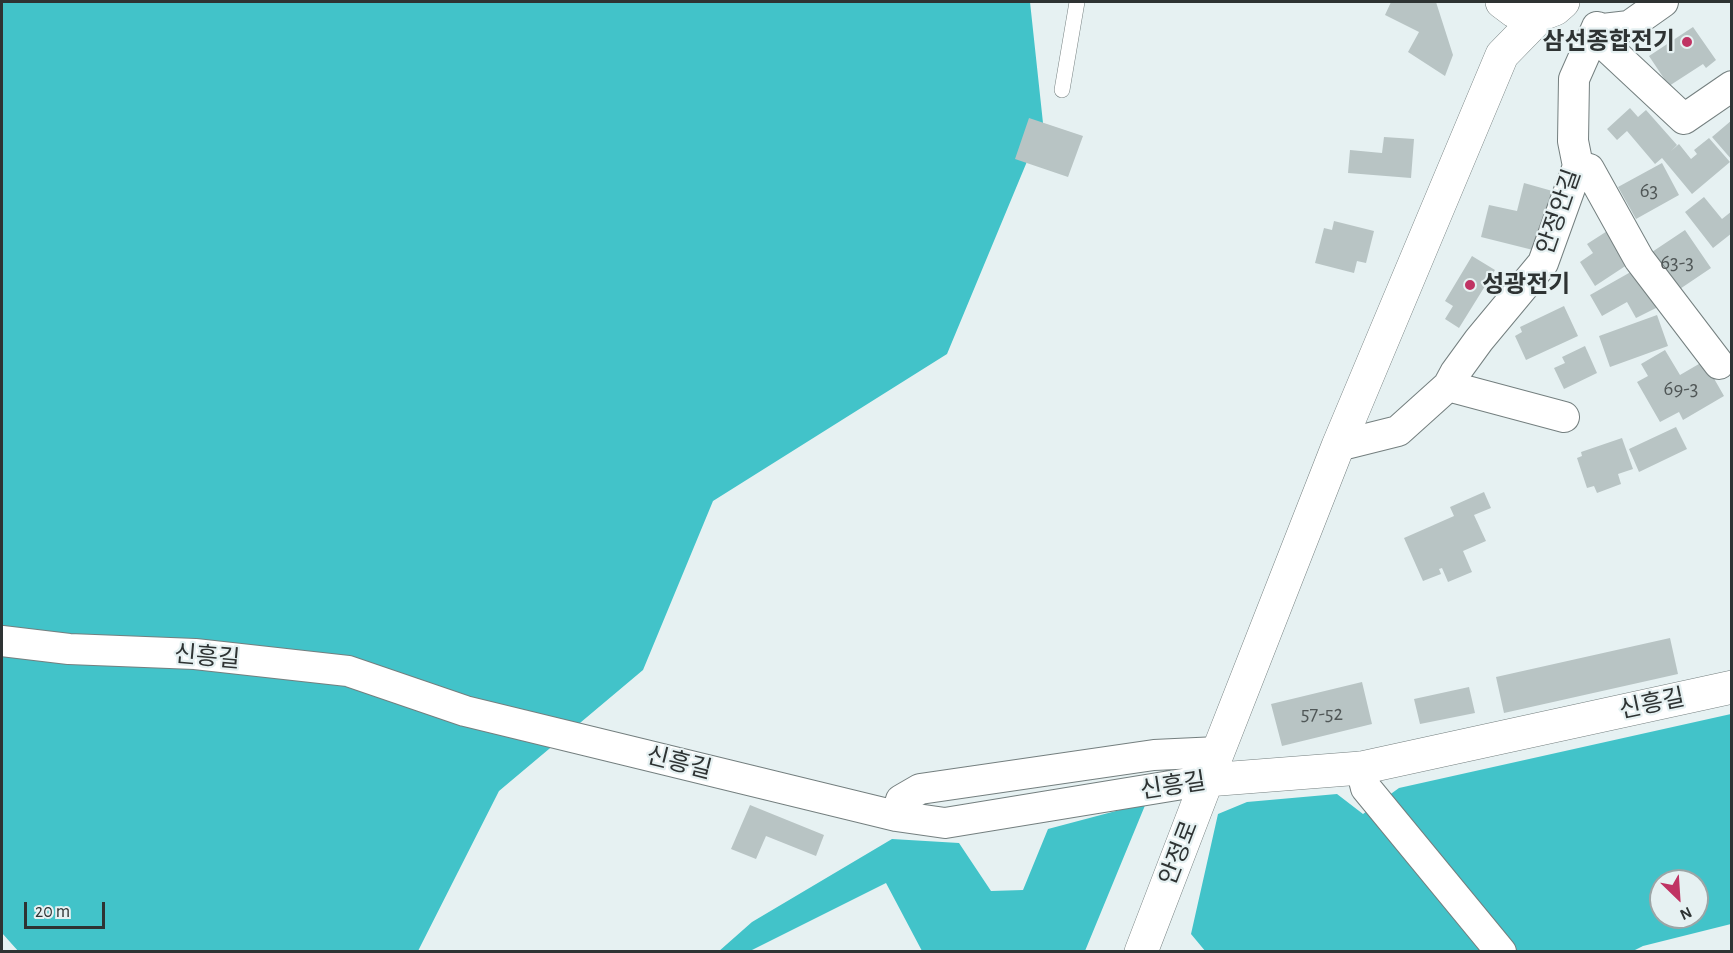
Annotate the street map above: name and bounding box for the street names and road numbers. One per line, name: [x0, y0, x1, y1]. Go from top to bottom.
street label: 안정안길: [1531, 166, 1587, 258]
street label: 신흥길: [173, 640, 241, 674]
street label: 신흥길: [1617, 683, 1687, 725]
street label: 신흥길: [643, 741, 715, 785]
street label: 신흥길: [1138, 767, 1208, 805]
street label: 안정로: [1154, 817, 1204, 889]

